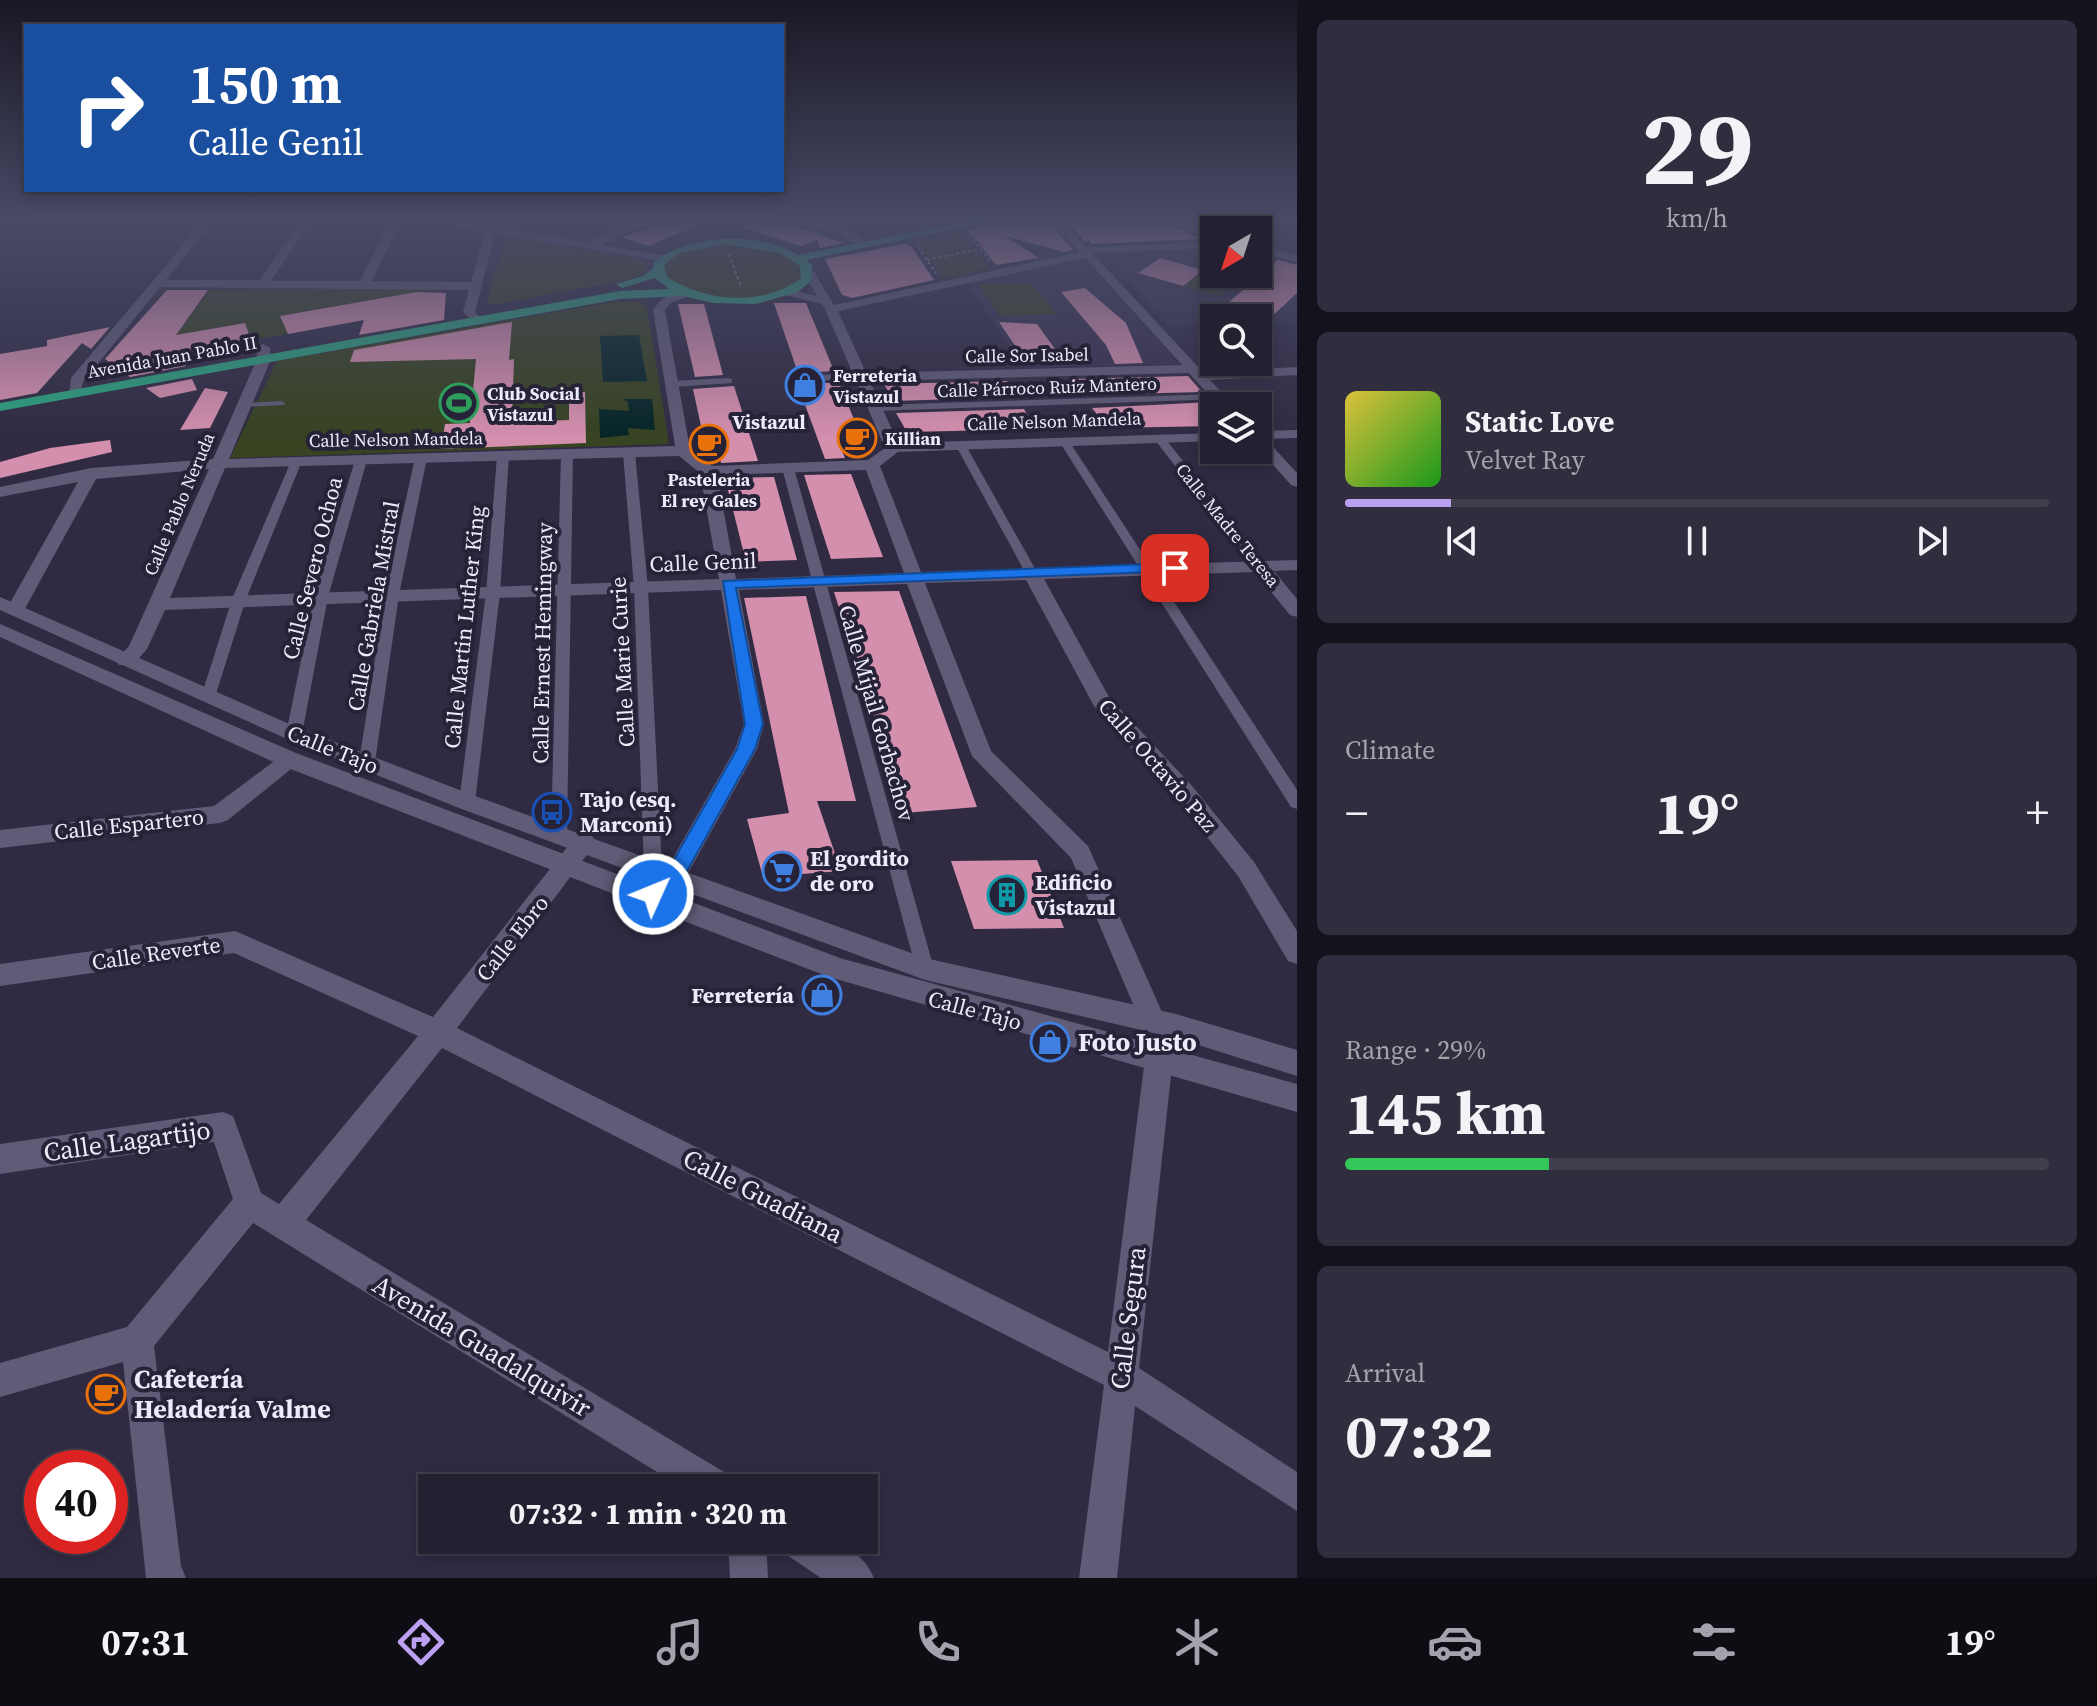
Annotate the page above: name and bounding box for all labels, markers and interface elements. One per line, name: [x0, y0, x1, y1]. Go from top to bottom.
text: 150 m: [188, 45, 342, 122]
icon: right: [56, 56, 160, 160]
text: 29: [1641, 76, 1753, 219]
text: Calle Genil: [188, 118, 363, 167]
text: km/h: [1666, 200, 1728, 236]
north arrow: [1200, 216, 1272, 288]
map controls: [1200, 216, 1272, 464]
button: search: [1200, 304, 1272, 376]
street label: Avenida Juan Pablo II: [85, 330, 259, 384]
street label: Calle Sor Isabel: [965, 341, 1089, 369]
place label: Ferreteria Vistazul: [833, 363, 917, 409]
shop icon: Ferreteria Vistazul: [784, 364, 826, 406]
street label: Calle Párroco Ruiz Mantero: [937, 371, 1157, 403]
place label: Club Social Vistazul: [487, 381, 580, 427]
sports icon: Club Social Vistazul: [438, 382, 480, 424]
button: layers: [1200, 392, 1272, 464]
text: Static Love: [1465, 401, 1614, 442]
street label: Calle Nelson Mandela: [967, 405, 1142, 437]
district label: Vistazul: [732, 408, 806, 436]
cafe icon: Killian: [836, 417, 878, 459]
cafe icon: Pasteleria El rey Gales: [688, 423, 730, 465]
street label: Calle Nelson Mandela: [309, 425, 484, 453]
place label: Killian: [885, 426, 941, 451]
street label: Calle Pablo Neruda: [138, 428, 221, 579]
text: Velvet Ray: [1465, 442, 1585, 478]
street label: Calle Madre Teresa: [1170, 458, 1286, 593]
place label: Pasteleria El rey Gales: [661, 467, 757, 513]
street label: Calle Severo Ochoa: [275, 473, 349, 663]
street label: Calle Gabriela Mistral: [340, 499, 406, 713]
street label: Calle Martin Luther King: [436, 504, 492, 750]
icon: previous: [1440, 519, 1484, 563]
icon: pause: [1675, 519, 1719, 563]
icon: next: [1910, 519, 1954, 563]
street label: Calle Ernest Hemingway: [525, 521, 559, 764]
pin: [1141, 534, 1209, 602]
street label: Calle Genil: [649, 545, 757, 579]
icon: arrive: [1153, 546, 1197, 590]
street label: Calle Marie Curie: [603, 576, 641, 748]
street label: Calle Mijail Gorbachov: [832, 601, 922, 825]
street label: Calle Octavio Paz: [1092, 692, 1224, 838]
street label: Calle Tajo: [283, 717, 383, 781]
text: Climate: [1345, 732, 1435, 768]
text: 19°: [1655, 772, 1739, 854]
text: −: [1345, 782, 1368, 843]
text: +: [2026, 782, 2049, 843]
place label: Tajo (esq. Marconi): [580, 784, 677, 839]
bus stop icon: Tajo (esq. Marconi): [531, 791, 573, 833]
street label: Calle Espartero: [53, 801, 205, 847]
place label: El gordito de oro: [810, 843, 909, 898]
supermarket icon: El gordito de oro: [761, 850, 803, 892]
position arrow: [611, 852, 695, 936]
place label: Edificio Vistazul: [1035, 867, 1116, 922]
building icon: Edificio Vistazul: [986, 874, 1028, 916]
street label: Calle Ebro: [469, 889, 555, 987]
street label: Calle Reverte: [90, 929, 222, 977]
shop icon: Ferretería: [801, 974, 843, 1016]
place label: Ferretería: [691, 980, 794, 1010]
street label: Calle Tajo: [925, 983, 1025, 1037]
shop icon: Foto Justo: [1029, 1021, 1071, 1063]
place label: Foto Justo: [1078, 1024, 1197, 1060]
text: Range · 29%: [1345, 1032, 1486, 1068]
text: 145 km: [1345, 1072, 1546, 1154]
street label: Calle Lagartijo: [41, 1111, 213, 1171]
street label: Calle Guadiana: [677, 1140, 850, 1252]
street label: Calle Segura: [1101, 1244, 1155, 1391]
street label: Avenida Guadalquivir: [366, 1266, 598, 1426]
text: Arrival: [1345, 1355, 1425, 1391]
place label: Cafetería Heladería Valme: [134, 1361, 331, 1427]
cafe icon: Cafetería Heladería Valme: [85, 1373, 127, 1415]
text: 07:32: [1345, 1395, 1493, 1477]
speed limit sign: 40: [24, 1450, 128, 1554]
text: 07:32 · 1 min · 320 m: [509, 1493, 787, 1534]
icon: directions: [393, 1614, 449, 1670]
icon: music: [652, 1614, 708, 1670]
icon: phone: [910, 1614, 966, 1670]
icon: climate: [1169, 1614, 1225, 1670]
icon: car: [1427, 1614, 1483, 1670]
icon: filters: [1686, 1614, 1742, 1670]
text: 07:31: [101, 1618, 190, 1667]
text: 19°: [1945, 1618, 1996, 1667]

